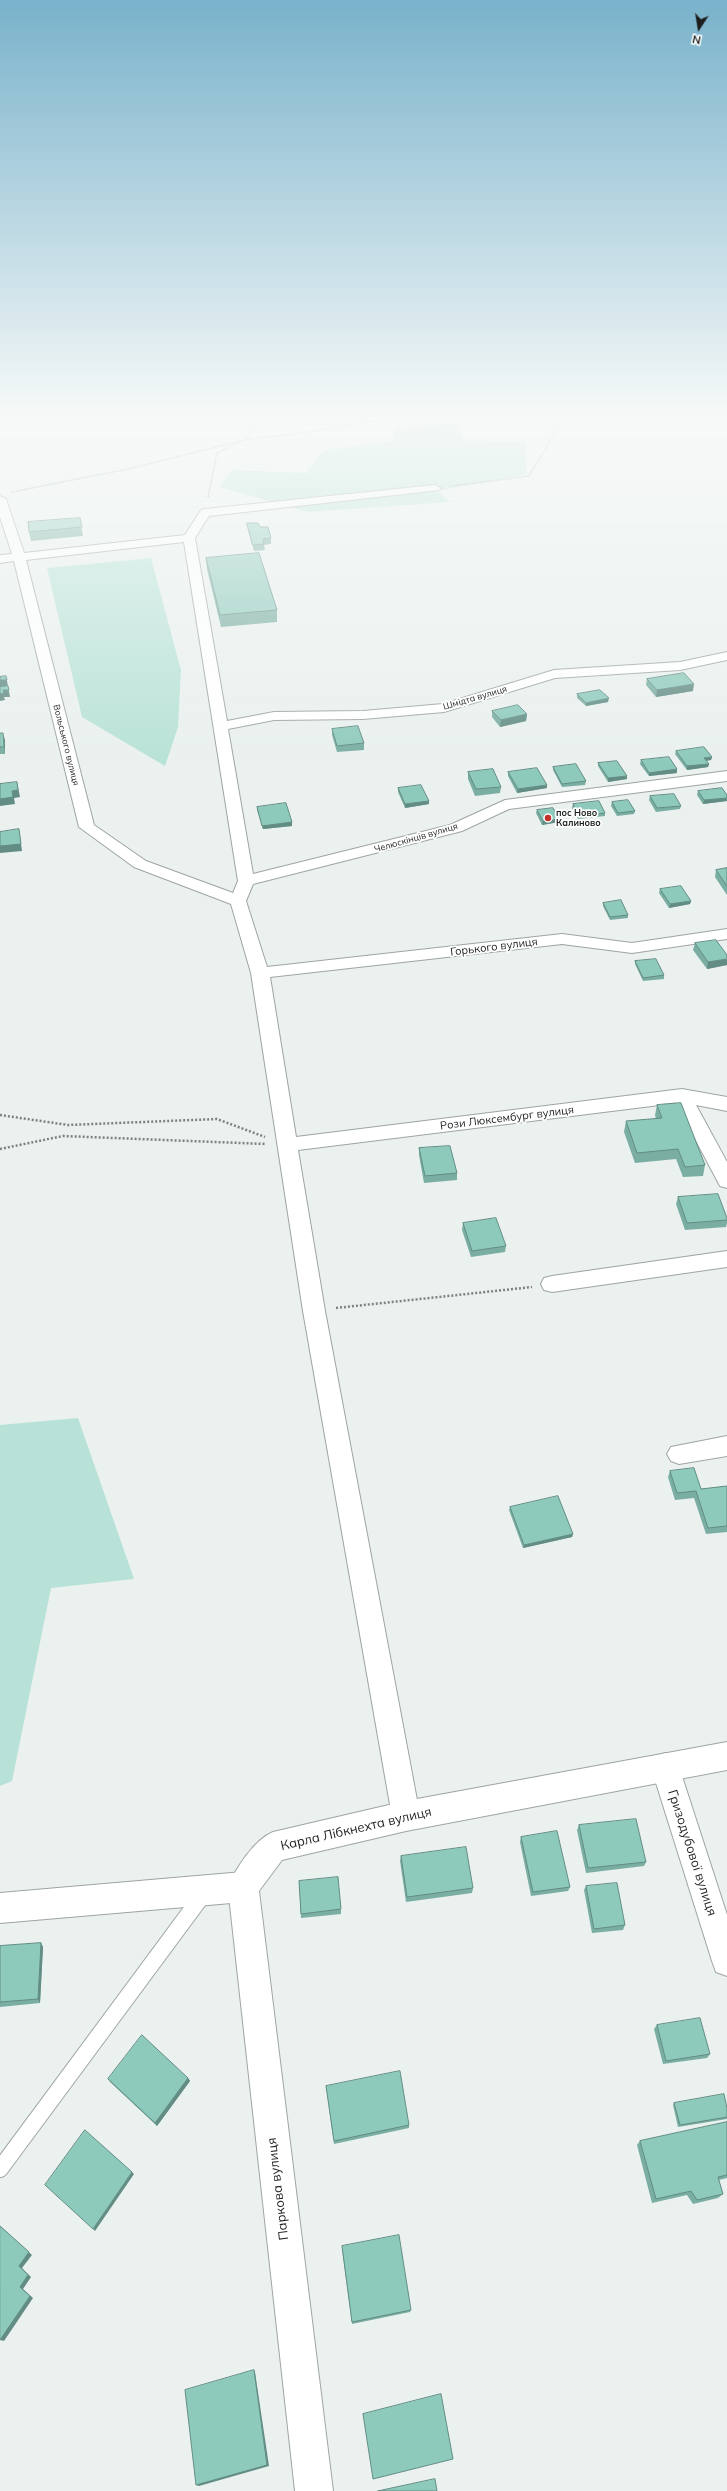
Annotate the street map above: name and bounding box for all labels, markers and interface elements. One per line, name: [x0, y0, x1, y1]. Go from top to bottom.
north arrow: [679, 8, 719, 48]
text: N: [691, 32, 702, 47]
street label: Шмідта вулиця: [442, 684, 508, 712]
street label: Вольського вулиця: [51, 703, 81, 787]
place label: пос Ново Калиново: [556, 808, 601, 829]
marker: пос Ново Калиново: [543, 813, 553, 823]
street label: Челюскінців вулиця: [373, 821, 459, 855]
street label: Горького вулиця: [450, 935, 538, 959]
street label: Рози Люксембург вулиця: [439, 1103, 575, 1133]
street label: Гризодубової вулиця: [664, 1788, 720, 1918]
street label: Карла Лібкнехта вулиця: [279, 1804, 433, 1854]
street label: Паркова вулиця: [264, 2137, 292, 2241]

